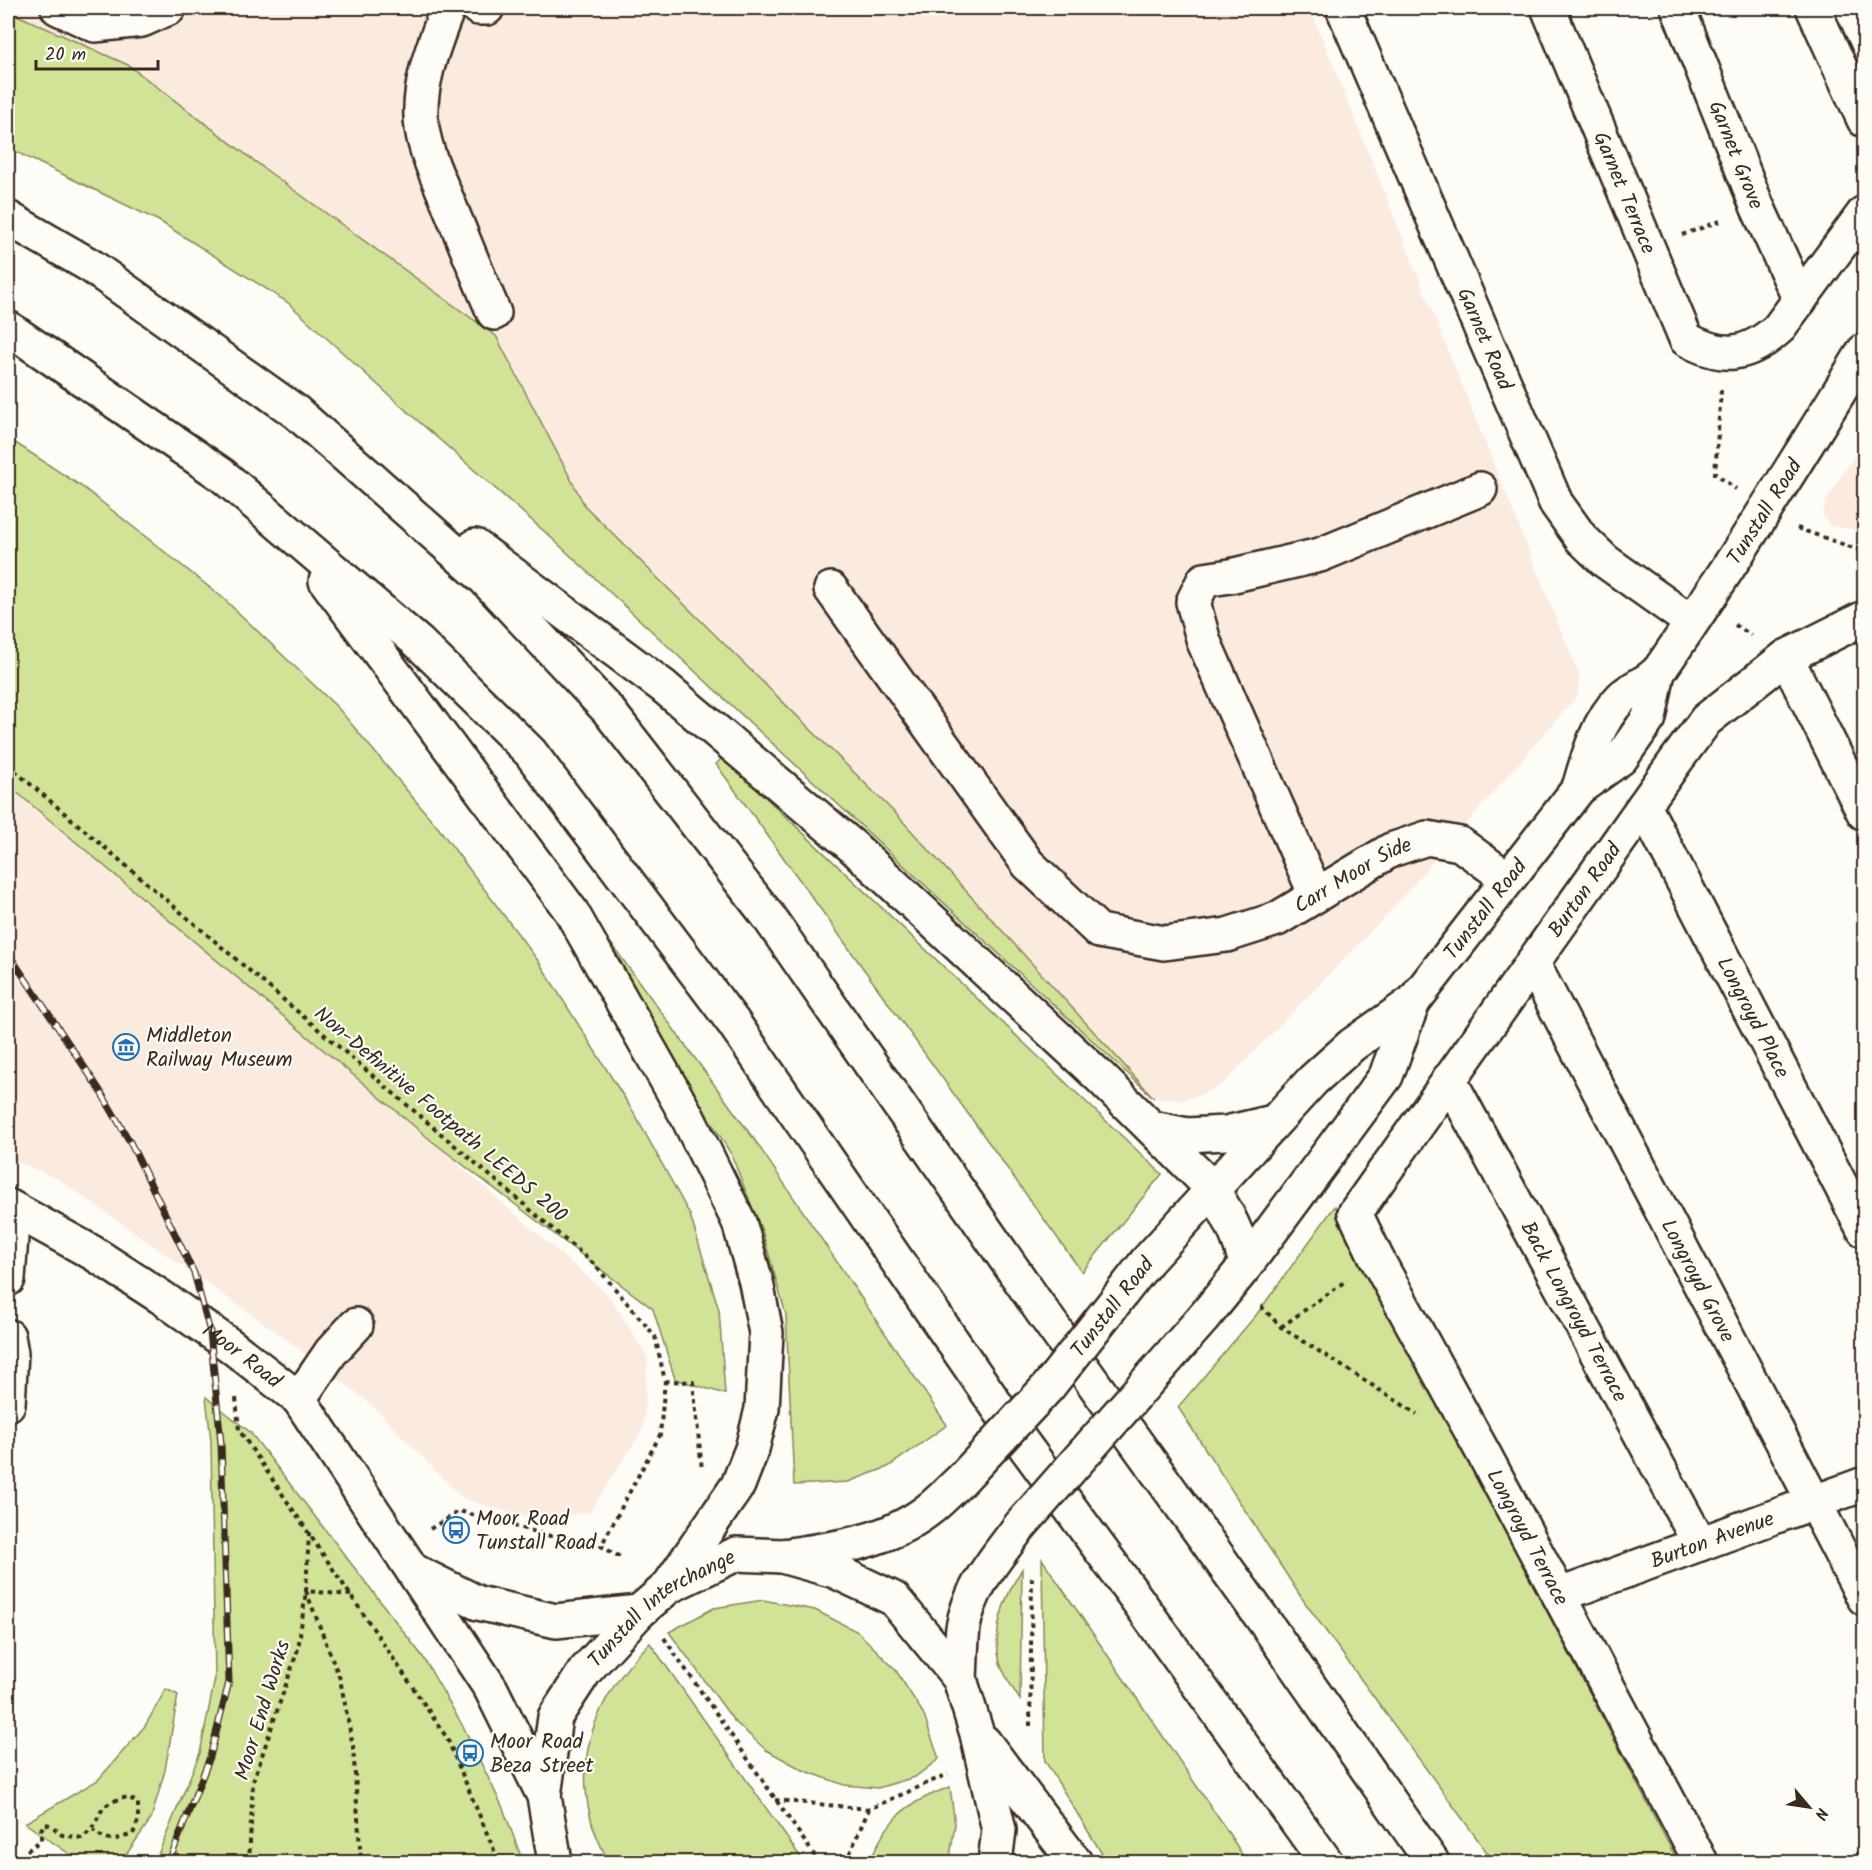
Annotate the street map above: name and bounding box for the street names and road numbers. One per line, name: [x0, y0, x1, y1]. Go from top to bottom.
street label: Garnet Grove: [1699, 96, 1772, 215]
street label: Garnet Terrace: [1583, 127, 1664, 260]
street label: Garnet Road: [1447, 283, 1521, 396]
street label: Tunstall Road: [1719, 452, 1812, 572]
street label: Carr Moor Side: [1288, 829, 1417, 923]
street label: Burton Road: [1540, 836, 1631, 945]
street label: Tunstall Road: [1436, 852, 1536, 968]
street label: Longroyd Place: [1707, 951, 1798, 1085]
street label: Non-Definitive Footpath LEEDS 200: [306, 999, 574, 1232]
street label: Longroyd Grove: [1651, 1214, 1743, 1349]
street label: Back Longroyd Terrace: [1511, 1215, 1636, 1409]
street label: Tunstall Road: [1063, 1250, 1164, 1365]
street label: Moor Road: [194, 1315, 289, 1398]
street label: Longroyd Terrace: [1477, 1463, 1577, 1612]
street label: Burton Avenue: [1646, 1503, 1780, 1579]
street label: Tunstall Interchange: [580, 1541, 742, 1676]
street label: Moor End Works: [226, 1636, 300, 1785]

